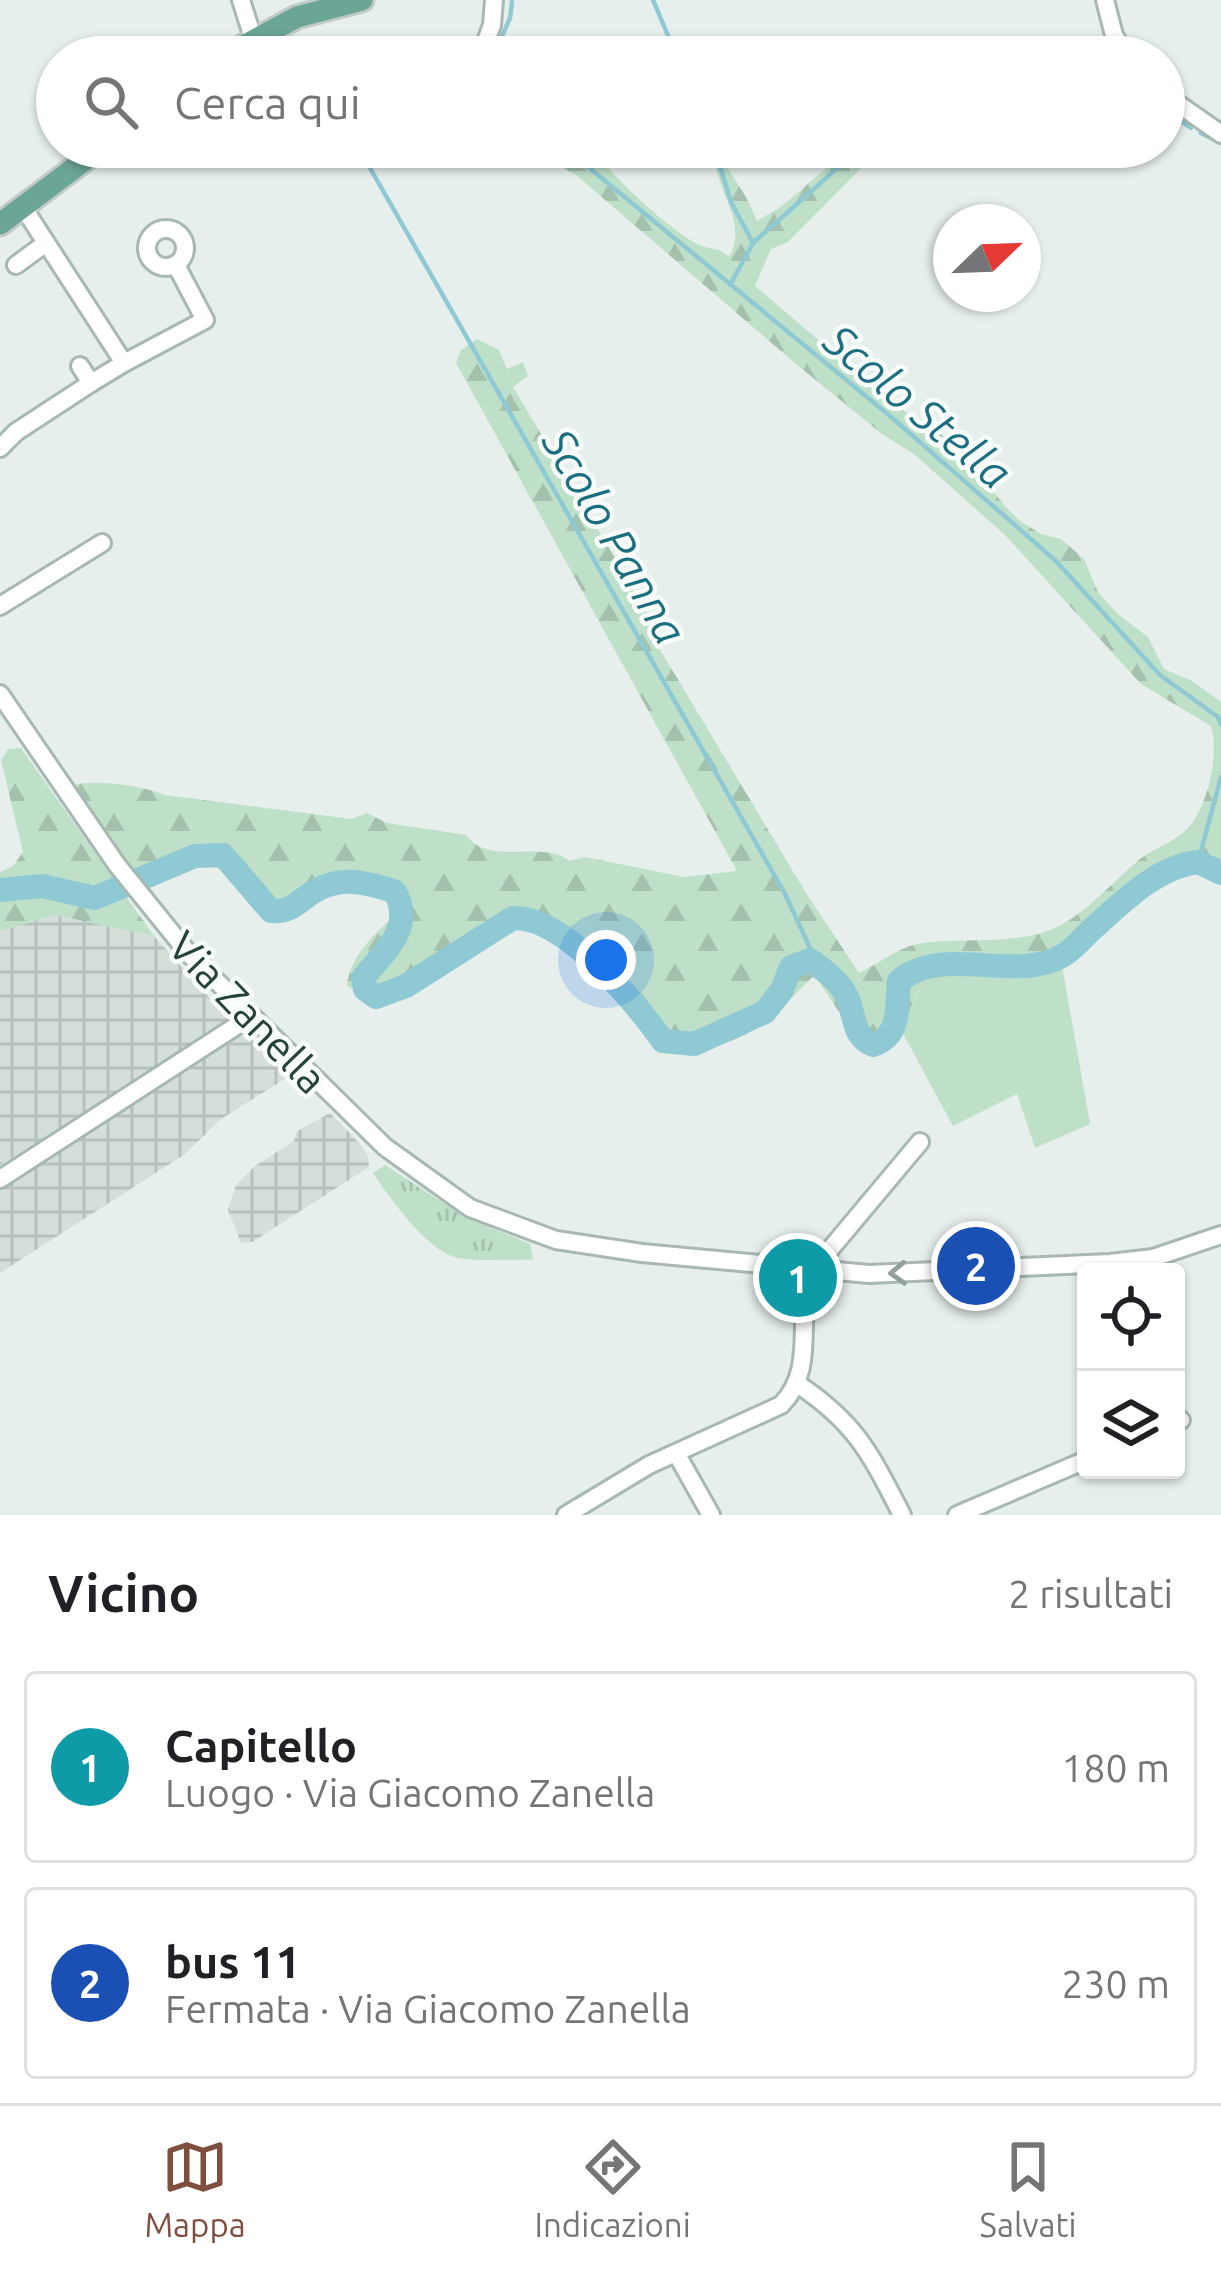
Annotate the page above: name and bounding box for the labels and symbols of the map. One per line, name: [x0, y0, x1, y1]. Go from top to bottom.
north arrow: [933, 204, 1041, 312]
water label: Scolo Stella: [814, 313, 1021, 498]
water label: Scolo Panna: [532, 419, 697, 653]
street label: Via Zanella: [160, 922, 336, 1102]
your location: [576, 930, 636, 990]
pin: 2: [937, 1221, 1015, 1311]
pin: 1: [759, 1233, 837, 1323]
one-way arrow: [888, 1259, 907, 1285]

